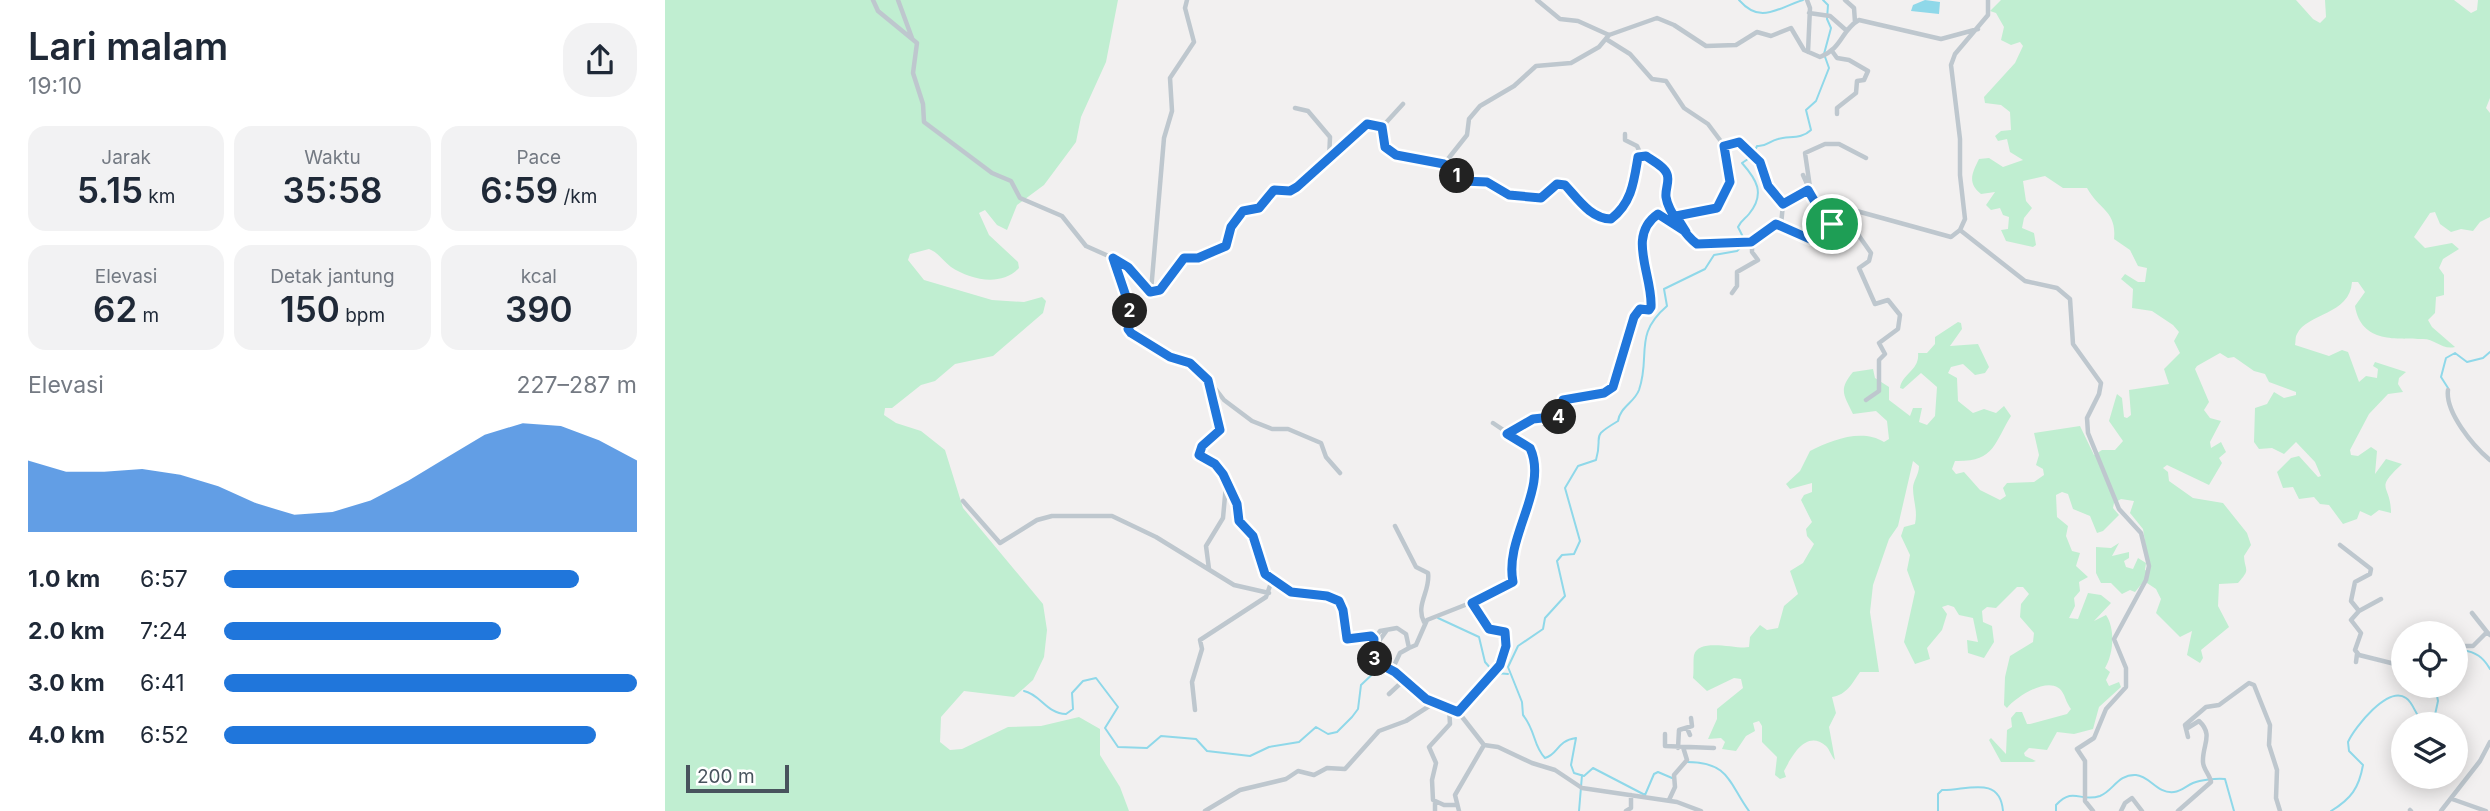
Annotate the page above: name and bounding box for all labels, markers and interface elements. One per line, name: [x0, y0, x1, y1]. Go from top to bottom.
text: Lari malam: [28, 23, 228, 69]
button: share: [563, 23, 637, 97]
text: 19:10: [28, 72, 82, 100]
text: Jarak: [101, 146, 151, 169]
text: Waktu: [304, 146, 361, 169]
text: Pace: [516, 146, 561, 169]
pin: 1: [1439, 158, 1475, 194]
text: 1: [1452, 164, 1461, 187]
text: 5.15: [77, 169, 143, 211]
text: 35:58: [283, 169, 382, 211]
text: 6:59: [480, 169, 558, 211]
text: km: [143, 185, 175, 208]
text: /km: [558, 185, 597, 208]
pin: [1802, 194, 1862, 254]
icon: arrive: [1813, 205, 1851, 243]
text: Elevasi: [95, 265, 157, 288]
text: Detak jantung: [270, 265, 395, 288]
text: kcal: [521, 265, 557, 288]
text: 62: [93, 288, 137, 330]
text: 150: [280, 288, 340, 330]
text: 390: [505, 288, 573, 330]
pin: 2: [1113, 294, 1147, 328]
text: 2: [1124, 299, 1135, 322]
text: m: [137, 304, 159, 327]
text: bpm: [340, 304, 385, 327]
text: Elevasi: [28, 371, 104, 399]
text: 227–287 m: [517, 371, 637, 399]
pin: 4: [1541, 400, 1577, 434]
text: 4: [1552, 405, 1565, 428]
text: 1.0 km: [28, 565, 100, 593]
text: 6:57: [140, 565, 188, 593]
text: 2.0 km: [28, 617, 105, 645]
text: 7:24: [140, 617, 187, 645]
map controls: [2391, 621, 2468, 789]
button: locate: [2391, 621, 2468, 698]
pin: 3: [1357, 642, 1393, 676]
text: 3: [1368, 647, 1381, 670]
text: 3.0 km: [28, 669, 105, 697]
text: 6:41: [140, 669, 185, 697]
button: layers: [2391, 712, 2468, 789]
text: 4.0 km: [28, 721, 105, 749]
text: 6:52: [140, 721, 189, 749]
scale bar: [686, 762, 789, 794]
text: 200 m: [697, 765, 755, 788]

